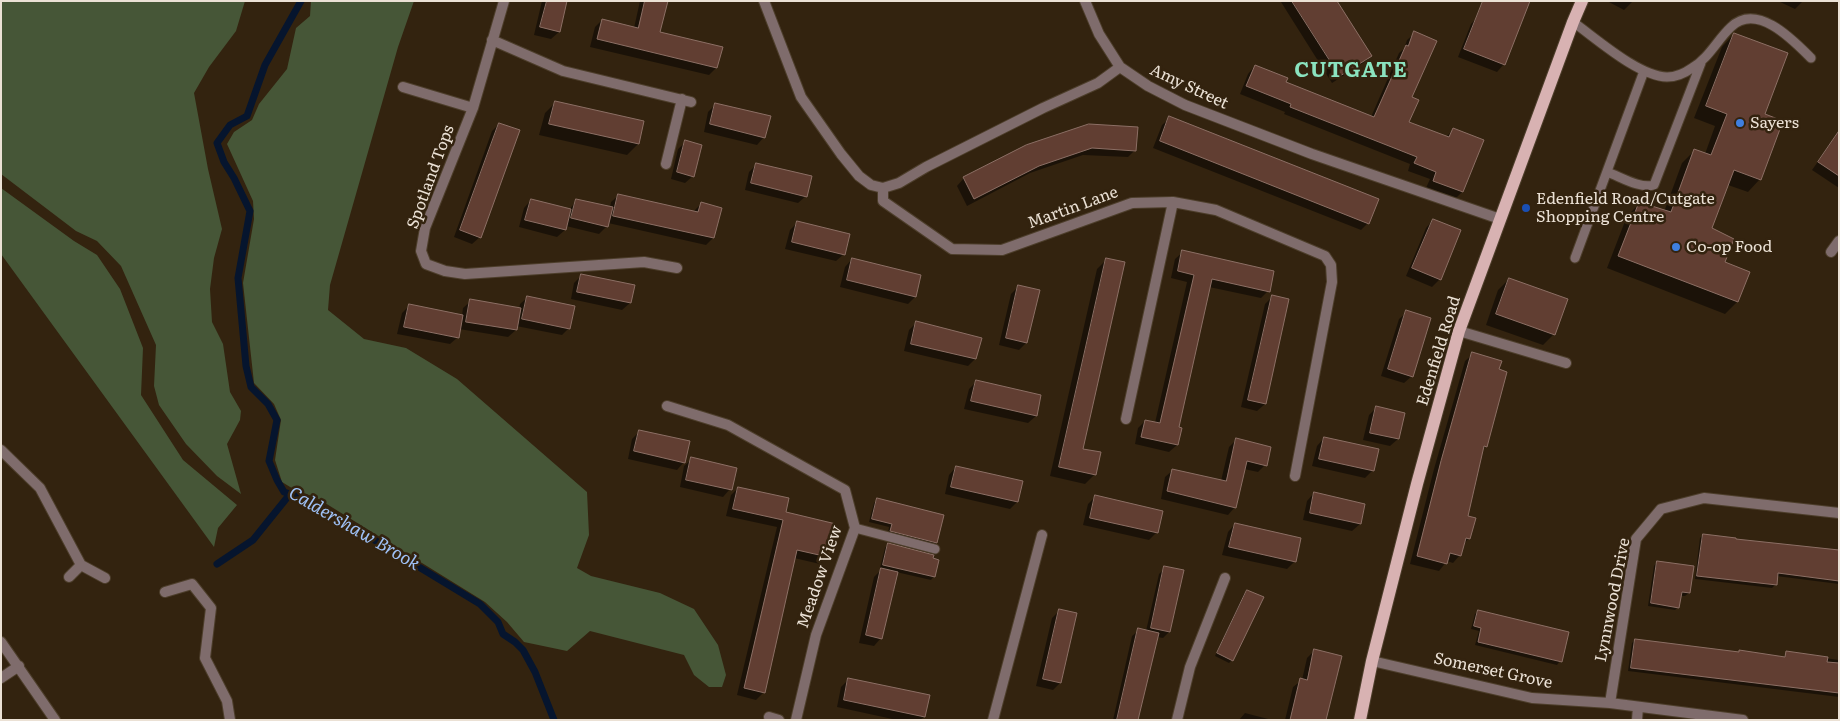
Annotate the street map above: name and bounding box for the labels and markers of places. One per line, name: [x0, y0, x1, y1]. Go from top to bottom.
place label: Sayers: [1750, 113, 1799, 133]
marker: Sayers: [1734, 117, 1746, 129]
place label: Edenfield Road/Cutgate Shopping Centre: [1536, 189, 1715, 227]
marker: Edenfield Road/Cutgate Shopping Centre: [1520, 202, 1532, 214]
place label: Co-op Food: [1686, 237, 1772, 257]
marker: Co-op Food: [1670, 241, 1682, 253]

